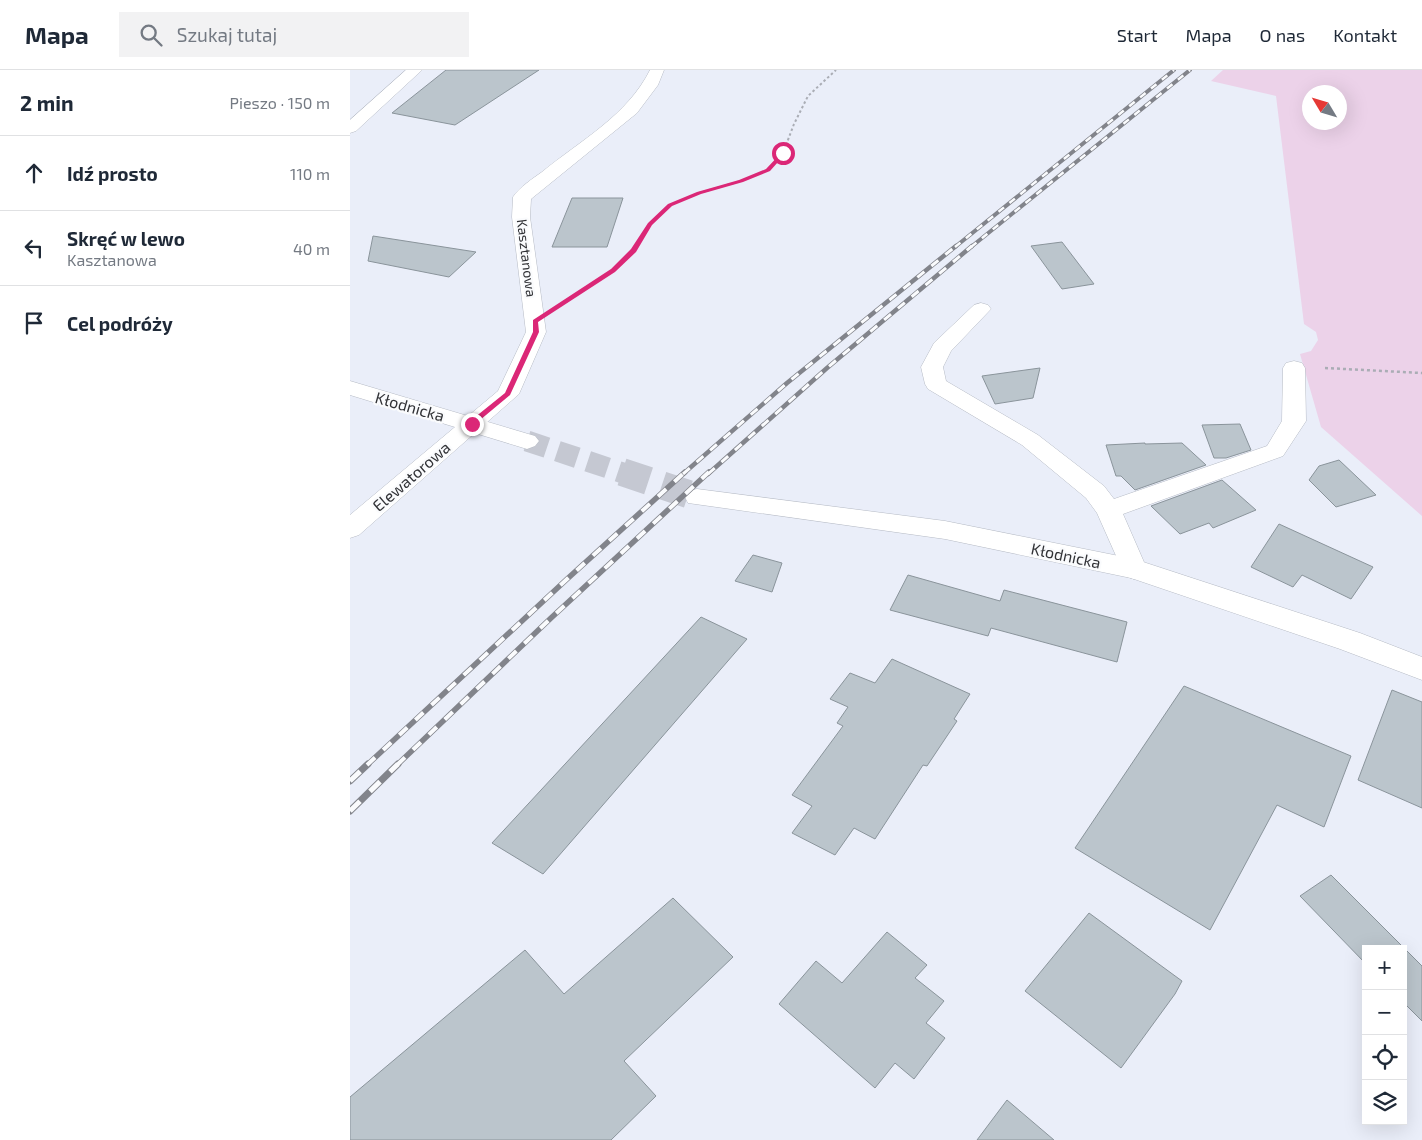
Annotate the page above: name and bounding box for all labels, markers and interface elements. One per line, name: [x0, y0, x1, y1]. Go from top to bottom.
search box: [119, 12, 469, 57]
text: Mapa: [25, 20, 89, 49]
icon: search: [137, 21, 165, 49]
text: Szukaj tutaj: [177, 23, 277, 46]
text: Start: [1117, 24, 1158, 46]
text: Mapa: [1186, 24, 1232, 46]
text: O nas: [1260, 24, 1305, 46]
text: Kontakt: [1333, 24, 1397, 46]
north arrow: [1302, 85, 1347, 130]
text: 2 min: [20, 90, 74, 115]
text: Pieszo · 150 m: [230, 93, 330, 112]
route start: [772, 142, 795, 165]
icon: ahead: [20, 159, 48, 187]
text: Idź prosto: [67, 162, 158, 185]
text: 110 m: [290, 164, 330, 183]
street label: Kasztanowa: [514, 218, 540, 298]
text: Skręć w lewo: [67, 227, 185, 250]
icon: left: [20, 234, 48, 262]
text: 40 m: [293, 239, 330, 258]
text: Kasztanowa: [67, 250, 157, 269]
icon: arrive: [20, 309, 48, 337]
text: Cel podróży: [67, 312, 173, 335]
street label: Kłodnicka: [373, 387, 447, 425]
route end: [461, 413, 484, 436]
street label: Elewatorowa: [368, 437, 454, 515]
street label: Kłodnicka: [1029, 538, 1103, 572]
map controls: [1362, 945, 1407, 1125]
button: +: [1362, 945, 1407, 990]
button: −: [1362, 990, 1407, 1035]
button: locate: [1362, 1035, 1407, 1080]
button: layers: [1362, 1080, 1407, 1125]

